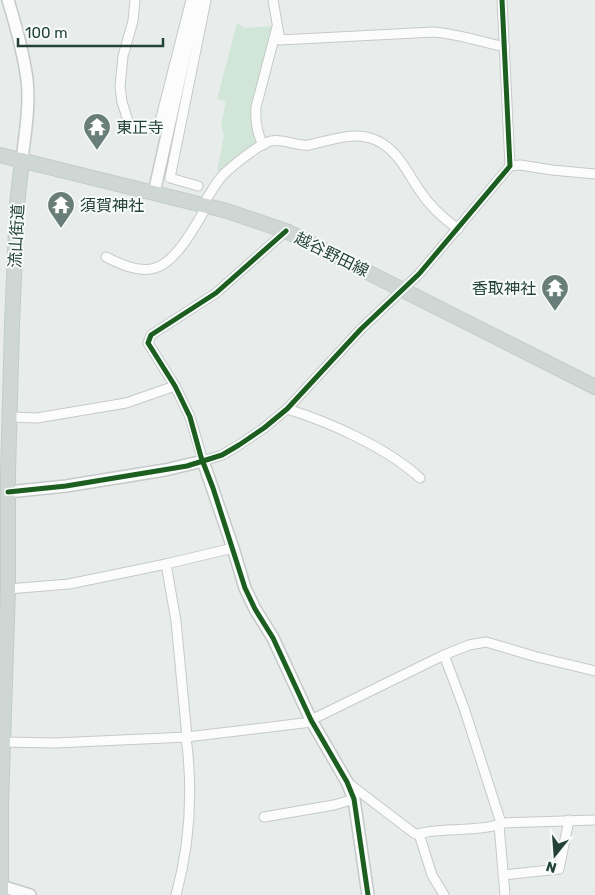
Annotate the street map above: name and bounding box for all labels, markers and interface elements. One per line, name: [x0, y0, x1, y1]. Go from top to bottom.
scale bar: [18, 15, 162, 47]
text: 100 m: [25, 24, 67, 42]
temple icon: 東正寺: [82, 112, 112, 151]
place label: 東正寺: [116, 118, 164, 137]
temple icon: 須賀神社: [46, 190, 76, 229]
place label: 須賀神社: [80, 196, 144, 215]
street label: 流山街道: [5, 204, 28, 268]
street label: 越谷野田線: [292, 228, 372, 281]
temple icon: 香取神社: [540, 273, 570, 312]
place label: 香取神社: [472, 279, 536, 298]
north arrow: [530, 830, 580, 880]
text: N: [544, 857, 559, 877]

